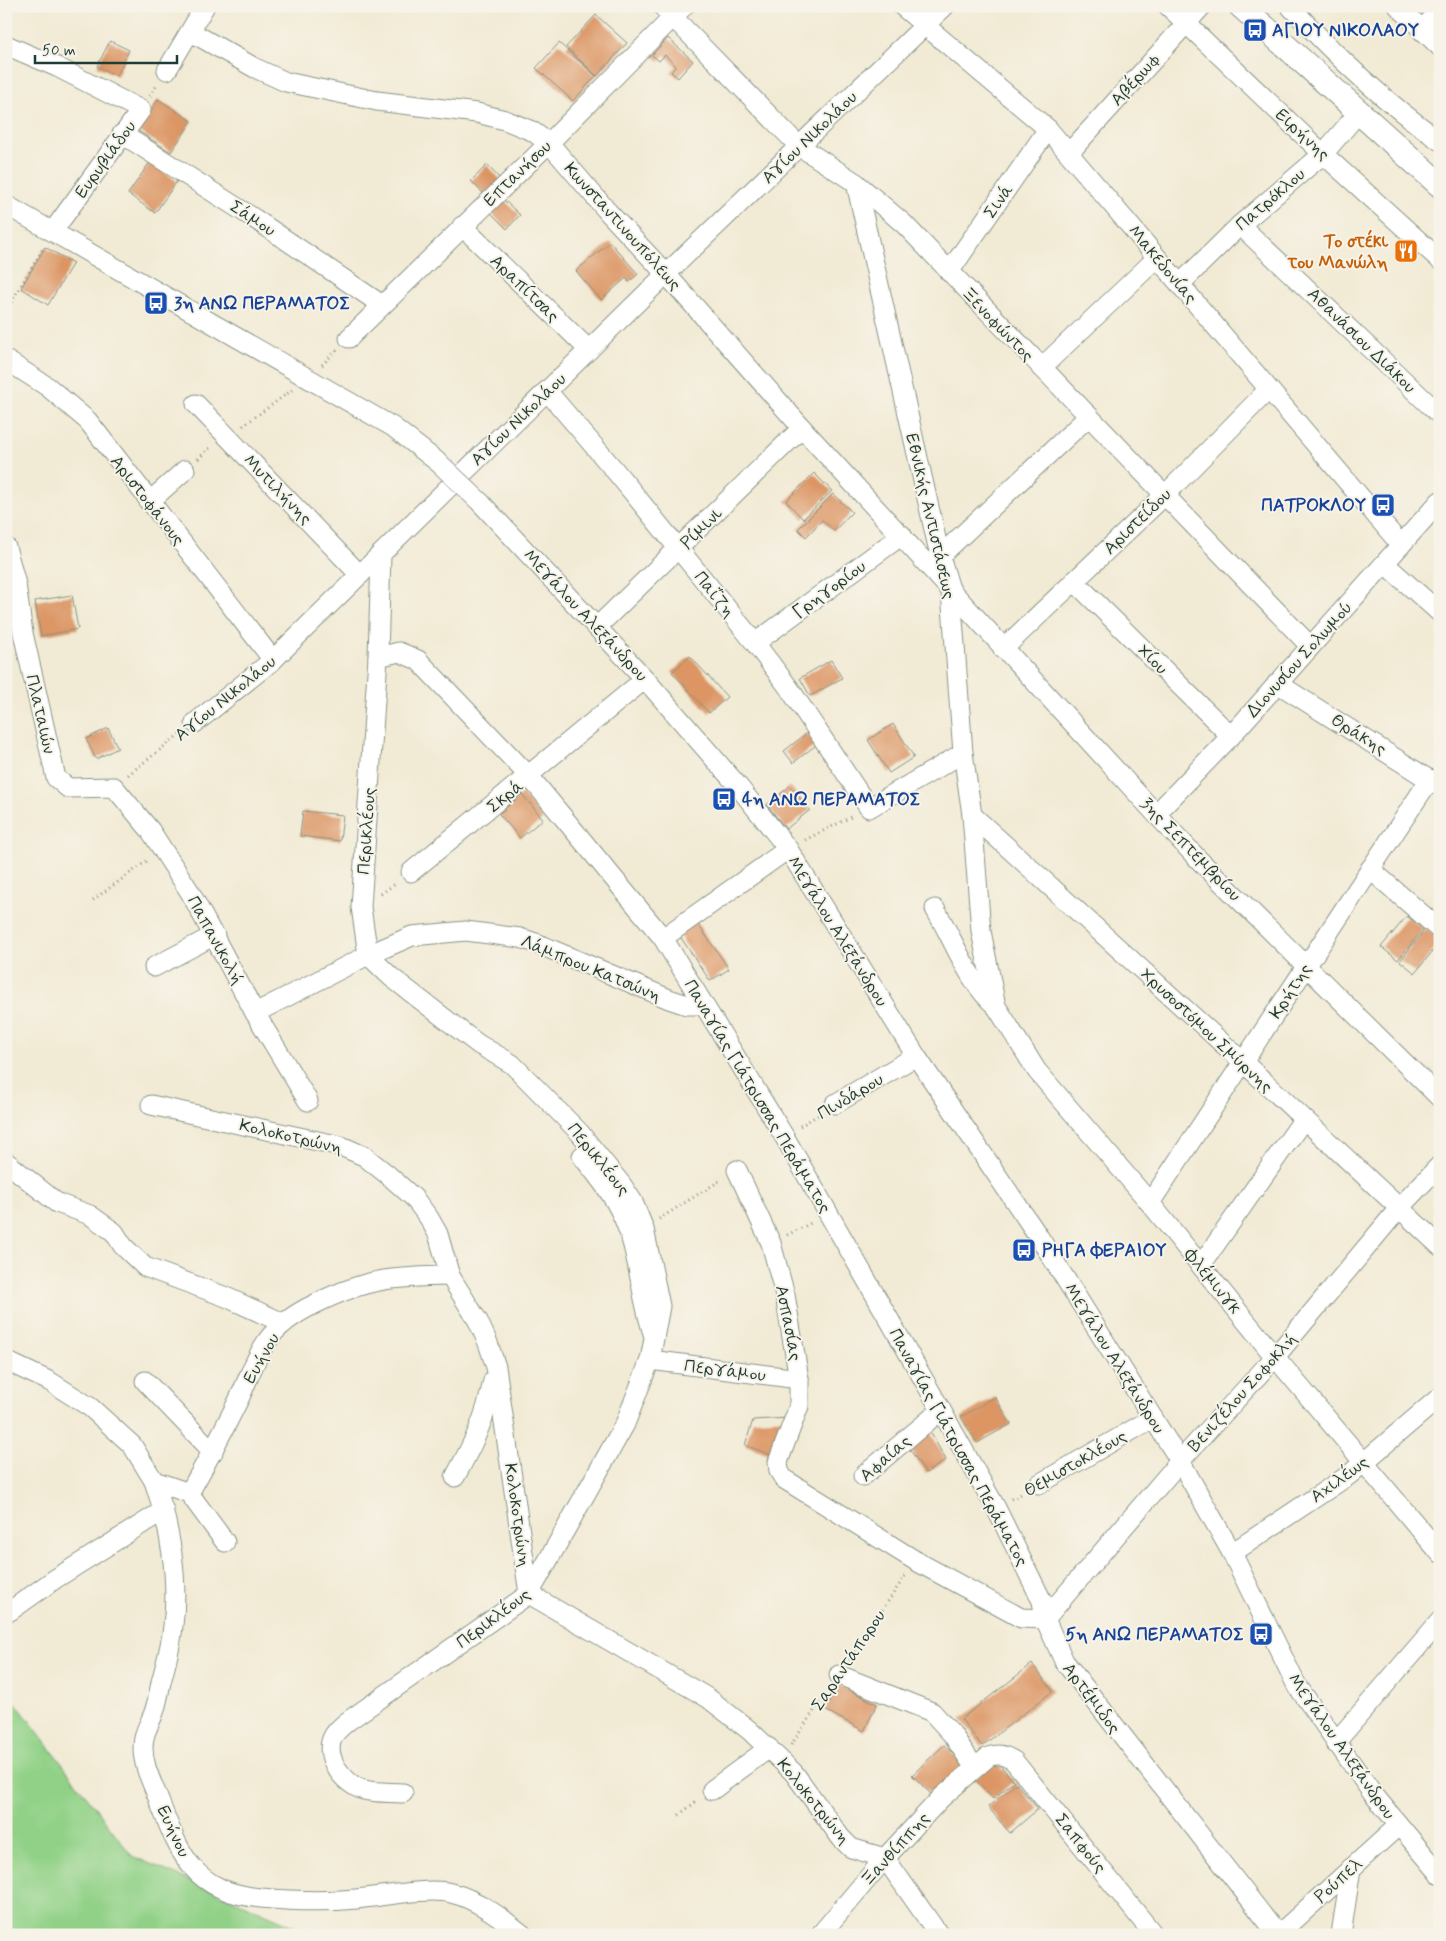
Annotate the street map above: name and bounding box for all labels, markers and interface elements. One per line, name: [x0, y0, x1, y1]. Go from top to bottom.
bus stop icon: ΑΓΙΟΥ ΝΙΚΟΛΑΟΥ: [1242, 17, 1268, 43]
place label: ΑΓΙΟΥ ΝΙΚΟΛΑΟΥ: [1272, 19, 1419, 43]
scale bar: [35, 32, 178, 64]
text: 50 m: [42, 41, 76, 61]
street label: Αβέρωφ: [1105, 47, 1166, 111]
street label: Αγίου Νικολάου: [757, 86, 863, 190]
street label: Ειρήνης: [1270, 103, 1335, 166]
street label: Ευρυβιάδου: [69, 116, 142, 203]
street label: Επτανήσου: [478, 135, 557, 212]
street label: Κωνσταντινουπόλεως: [558, 157, 686, 296]
street label: Πατρόκλου: [1231, 163, 1311, 237]
street label: Σινά: [979, 180, 1019, 223]
street label: Σάμου: [225, 195, 280, 243]
street label: Μακεδονίας: [1122, 220, 1202, 309]
place label: Το στέκι του Μανώλη: [1287, 229, 1388, 275]
restaurant icon: Το στέκι του Μανώλη: [1393, 238, 1419, 264]
street label: Αραπίτσας: [484, 249, 564, 328]
street label: Ξενοφώντος: [956, 282, 1039, 367]
street label: Αθανάσιου Διάκου: [1302, 283, 1421, 399]
bus stop icon: 3η ΑΝΩ ΠΕΡΑΜΑΤΟΣ: [143, 290, 169, 316]
place label: 3η ΑΝΩ ΠΕΡΑΜΑΤΟΣ: [174, 292, 350, 316]
street label: Αγίου Νικολάου: [466, 368, 572, 472]
street label: Εθνικής Αντιστάσεως: [899, 431, 961, 602]
street label: Μυτιλήνης: [237, 449, 317, 530]
street label: Αριστοφάνους: [104, 450, 190, 551]
street label: Αριστείδου: [1098, 483, 1177, 560]
bus stop icon: ΠΑΤΡΟΚΛΟΥ: [1370, 492, 1396, 518]
place label: ΠΑΤΡΟΚΛΟΥ: [1261, 494, 1366, 518]
street label: Ρίμινι: [676, 502, 728, 555]
street label: Μεγάλου Αλεξάνδρου: [517, 544, 653, 687]
street label: Γρηγορίου: [788, 555, 871, 625]
street label: Παΐζη: [688, 566, 740, 623]
street label: Διονυσίου Σολωμού: [1241, 596, 1358, 723]
street label: Χίου: [1132, 639, 1173, 680]
street label: Αγίου Νικολάου: [170, 650, 282, 747]
street label: Πλαταιών: [19, 672, 61, 756]
street label: Θράκης: [1326, 708, 1391, 761]
street label: Σκρά: [482, 775, 529, 819]
street label: Περικλέους: [351, 786, 382, 876]
bus stop icon: 4η ΑΝΩ ΠΕΡΑΜΑΤΟΣ: [711, 786, 737, 812]
place label: 4η ΑΝΩ ΠΕΡΑΜΑΤΟΣ: [742, 788, 921, 812]
street label: 3ης Σεπτεμβρίου: [1134, 792, 1246, 907]
street label: Μεγάλου Αλεξάνδρου: [781, 852, 893, 1011]
street label: Παπανικολή: [181, 892, 249, 989]
street label: Λάμπρου Κατσώνη: [517, 930, 664, 1008]
street label: Κρήτης: [1264, 959, 1318, 1024]
street label: Χρυσοστόμου Σμύρνης: [1135, 963, 1278, 1099]
street label: Παναγίας Γιάτρισσας Περάματος: [678, 975, 837, 1218]
street label: Πινδάρου: [813, 1068, 888, 1126]
street label: Κολοκοτρώνη: [237, 1113, 345, 1160]
street label: Περικλέους: [561, 1117, 636, 1201]
bus stop icon: ΡΗΓΑ ΦΕΡΑΙΟΥ: [1011, 1237, 1037, 1263]
place label: ΡΗΓΑ ΦΕΡΑΙΟΥ: [1042, 1239, 1167, 1263]
street label: Φλέμινγκ: [1178, 1242, 1247, 1320]
street label: Μεγάλου Αλεξάνδρου: [1058, 1279, 1170, 1438]
street label: Ασπασίας: [769, 1283, 807, 1363]
street label: Παναγίας Γιάτρισσας Περάματος: [883, 1324, 1034, 1571]
street label: Βενιζέλου Σοφοκλή: [1182, 1327, 1303, 1457]
street label: Ευήνου: [238, 1329, 286, 1388]
street label: Περγάμου: [683, 1354, 767, 1388]
street label: Θεμιστοκλέους: [1019, 1424, 1132, 1503]
street label: Αφαίας: [855, 1430, 917, 1488]
street label: Αχιλέως: [1305, 1450, 1374, 1509]
street label: Κολοκοτρώνη: [498, 1462, 536, 1569]
street label: Περικλέους: [451, 1582, 536, 1655]
street label: Σαραντάπορου: [806, 1605, 892, 1716]
bus stop icon: 5η ΑΝΩ ΠΕΡΑΜΑΤΟΣ: [1248, 1621, 1274, 1647]
place label: 5η ΑΝΩ ΠΕΡΑΜΑΤΟΣ: [1065, 1623, 1244, 1647]
street label: Αρτέμιδος: [1057, 1657, 1127, 1739]
street label: Μεγάλου Αλεξάνδρου: [1282, 1669, 1401, 1824]
street label: Κολοκοτρώνη: [771, 1753, 856, 1850]
street label: Ευήνου: [151, 1801, 196, 1861]
street label: Ξανθίππης: [856, 1807, 936, 1892]
street label: Σαπφούς: [1049, 1809, 1112, 1879]
street label: Ρούπελ: [1309, 1853, 1368, 1909]

